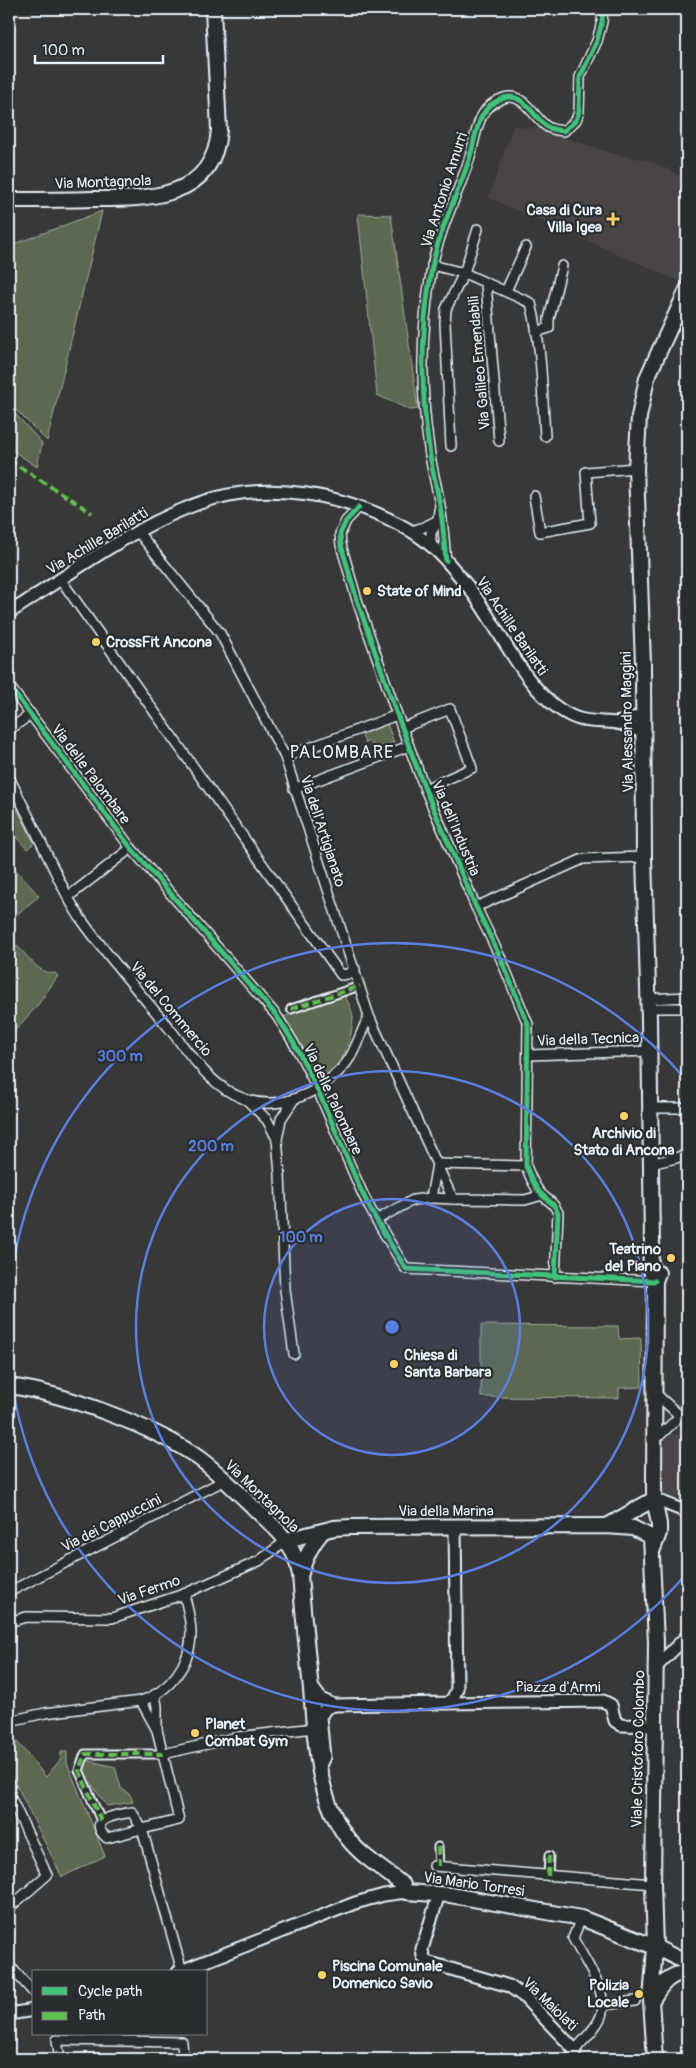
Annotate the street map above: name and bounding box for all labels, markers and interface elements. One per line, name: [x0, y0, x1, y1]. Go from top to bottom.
scale bar: [35, 32, 162, 64]
text: 100 m: [42, 41, 85, 60]
street label: Via Antonio Amurri: [417, 130, 472, 250]
street label: Via Montagnola: [54, 171, 152, 194]
place label: Casa di Cura Villa Igea: [526, 201, 602, 237]
marker: Casa di Cura Villa Igea: [606, 212, 620, 226]
street label: Via Galileo Emendabili: [464, 295, 495, 431]
street label: Via Achille Barilatti: [43, 503, 152, 579]
street label: Via Achille Barilatti: [471, 573, 552, 680]
place label: State of Mind: [377, 582, 462, 601]
marker: State of Mind: [361, 585, 373, 597]
place label: CrossFit Ancona: [106, 633, 212, 652]
marker: CrossFit Ancona: [90, 636, 102, 648]
street label: Via Alessandro Maggini: [617, 651, 638, 793]
street label: Via delle Palombare: [47, 720, 135, 829]
district label: PALOMBARE: [290, 741, 394, 764]
street label: Via dell'Artigianato: [295, 773, 350, 890]
street label: Via dell'Industria: [427, 777, 484, 879]
street label: Via del Commercio: [125, 958, 216, 1061]
street label: Via della Tecnica: [537, 1028, 640, 1051]
street label: Via delle Palombare: [298, 1041, 367, 1158]
text: 300 m: [97, 1047, 143, 1066]
marker: Archivio di Stato di Ancona: [618, 1110, 630, 1122]
place label: Archivio di Stato di Ancona: [573, 1124, 675, 1160]
text: 200 m: [188, 1137, 234, 1156]
text: 100 m: [280, 1228, 322, 1247]
place label: Teatrino del Piano: [605, 1240, 661, 1276]
marker: Teatrino del Piano: [665, 1252, 677, 1264]
centre of rings: [383, 1318, 401, 1336]
place label: Chiesa di Santa Barbara: [404, 1346, 491, 1382]
marker: Chiesa di Santa Barbara: [388, 1358, 400, 1370]
street label: Via Montagnola: [220, 1456, 303, 1537]
street label: Via dei Cappuccini: [58, 1490, 165, 1557]
street label: Via della Marina: [398, 1502, 494, 1521]
street label: Via Fermo: [116, 1571, 183, 1610]
street label: Viale Cristoforo Colombo: [628, 1670, 649, 1828]
street label: Piazza d'Armi: [515, 1678, 601, 1697]
place label: Planet Combat Gym: [205, 1715, 288, 1751]
marker: Planet Combat Gym: [189, 1727, 201, 1739]
street label: Via Mario Torresi: [422, 1868, 526, 1901]
place label: Piscina Comunale Domenico Savio: [332, 1957, 443, 1993]
marker: Piscina Comunale Domenico Savio: [316, 1969, 328, 1981]
legend: [32, 1970, 208, 2036]
street label: Via Maiolati: [518, 1973, 581, 2035]
place label: Polizia Locale: [587, 1976, 630, 2012]
text: Cycle path: [78, 1982, 142, 2001]
marker: Polizia Locale: [633, 1988, 645, 2000]
text: Path: [78, 2006, 105, 2025]

